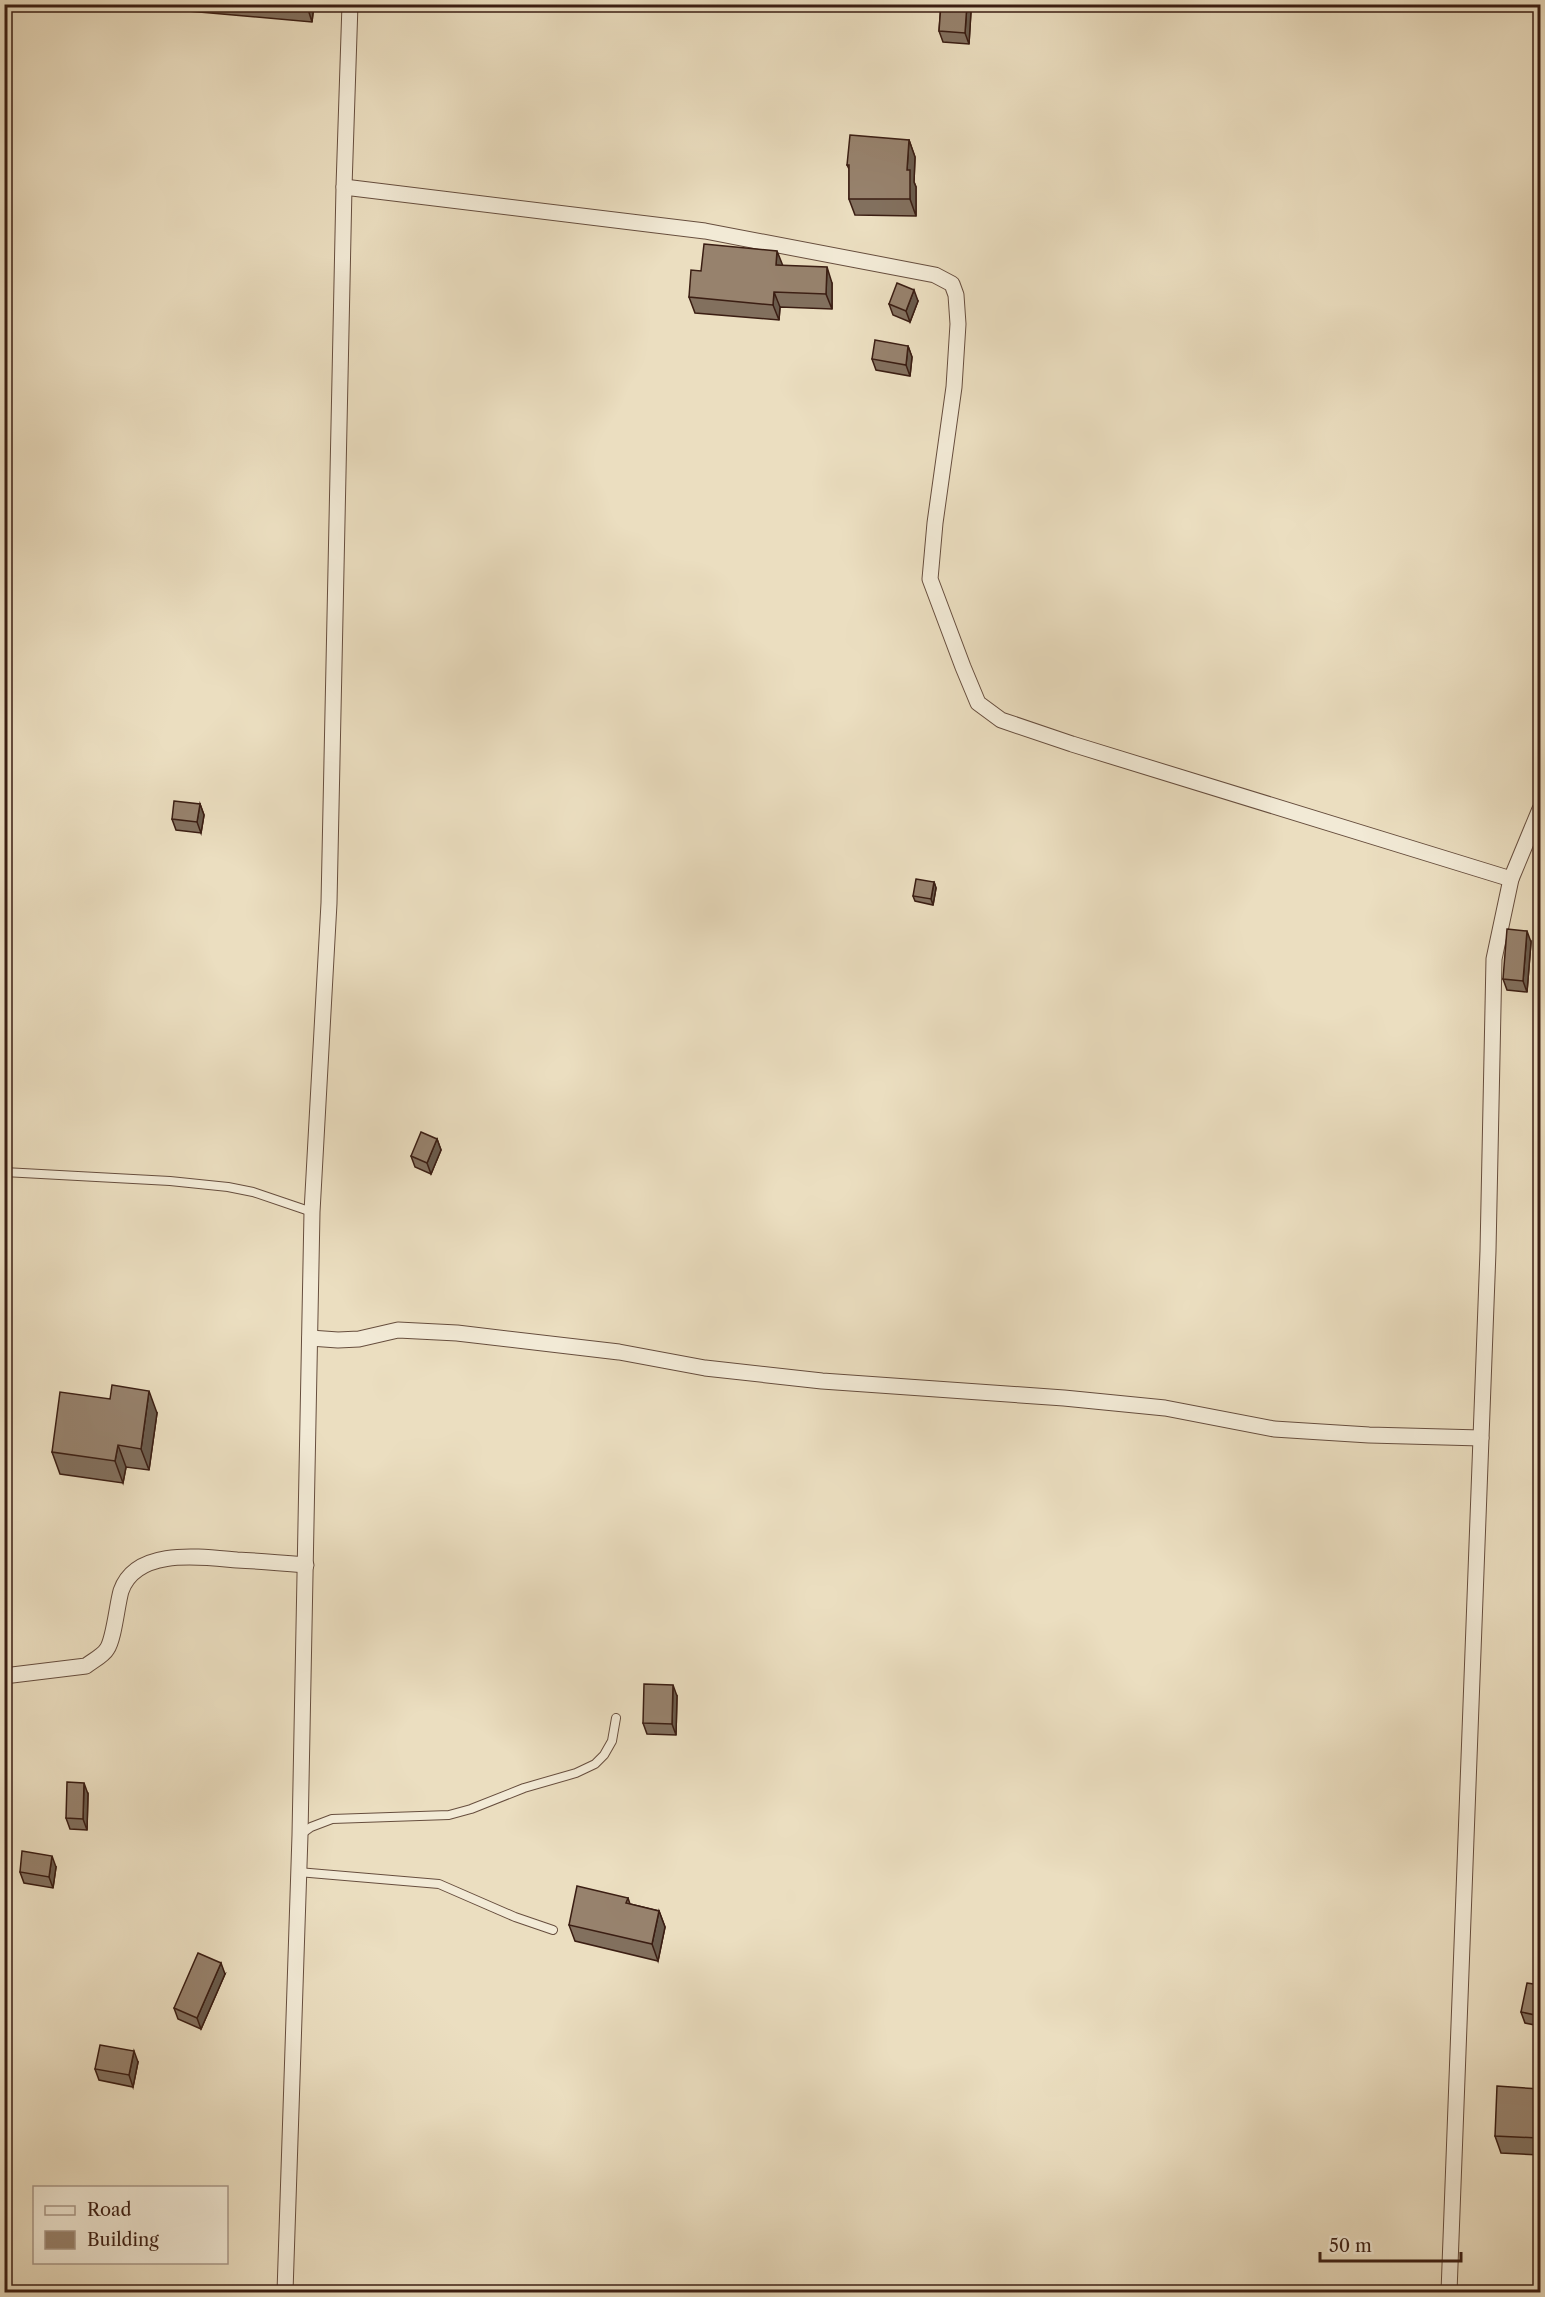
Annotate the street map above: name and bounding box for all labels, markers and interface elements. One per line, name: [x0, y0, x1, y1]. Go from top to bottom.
legend: [33, 2186, 228, 2264]
text: Road: [87, 2199, 132, 2221]
scale bar: [1320, 2225, 1461, 2263]
text: Building: [87, 2229, 159, 2251]
text: 50 m: [1329, 2235, 1372, 2257]

